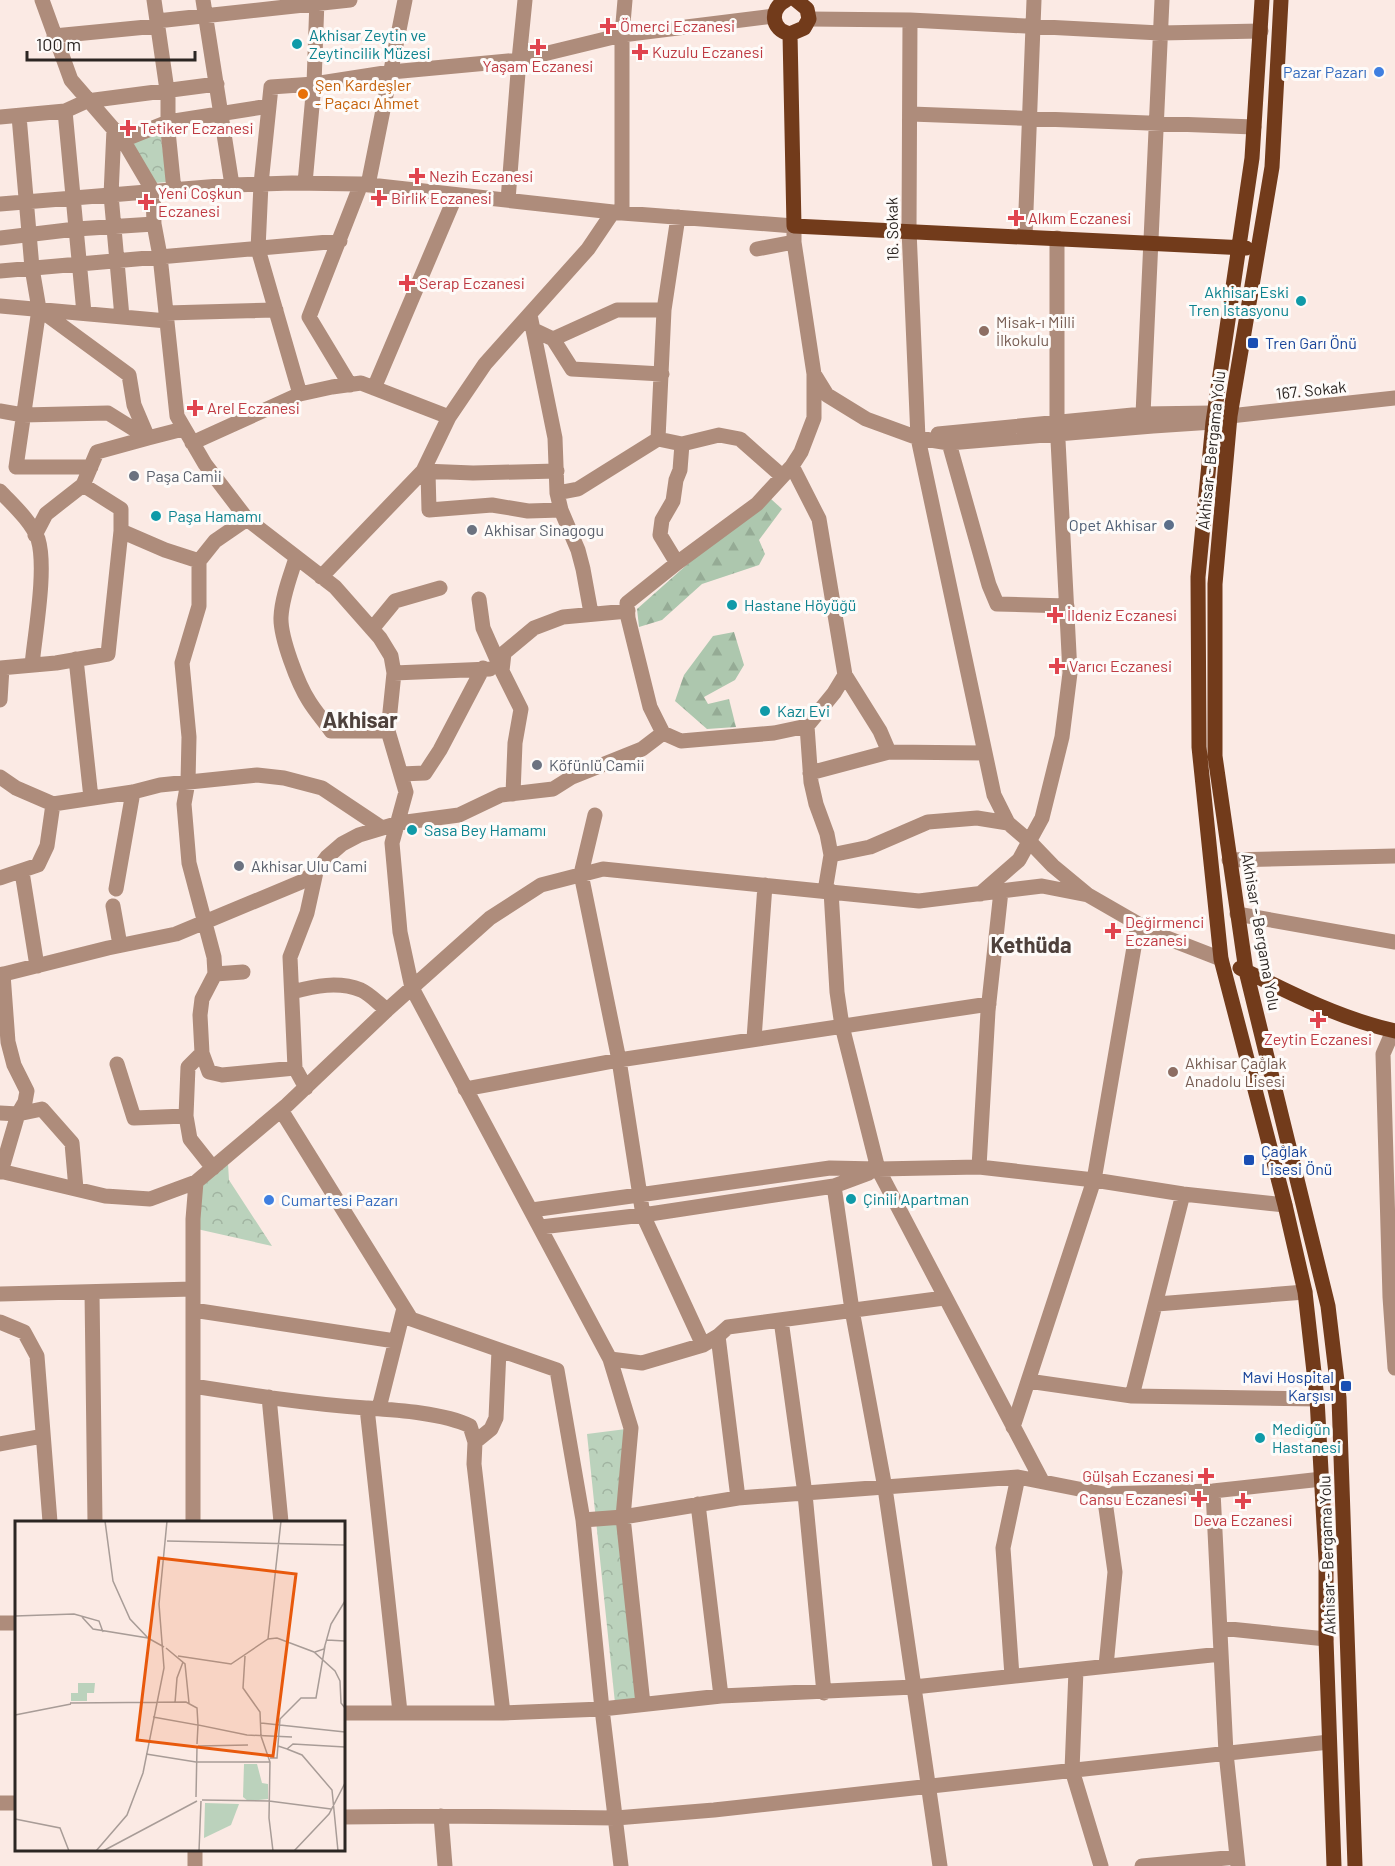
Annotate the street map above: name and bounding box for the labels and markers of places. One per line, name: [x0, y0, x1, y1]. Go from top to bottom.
place label: Ömerci Eczanesi: [620, 16, 735, 35]
marker: Ömerci Eczanesi: [601, 19, 615, 33]
place label: Akhisar Zeytin ve Zeytincilik Müzesi: [309, 25, 431, 62]
marker: Akhisar Zeytin ve Zeytincilik Müzesi: [290, 37, 304, 51]
marker: Yaşam Eczanesi: [531, 40, 545, 54]
place label: Kuzulu Eczanesi: [652, 42, 764, 61]
marker: Kuzulu Eczanesi: [633, 45, 647, 59]
place label: Yaşam Eczanesi: [483, 56, 593, 75]
place label: Pazar Pazarı: [1283, 62, 1367, 81]
marker: Pazar Pazarı: [1372, 65, 1386, 79]
place label: Şen Kardeşler - Paçacı Ahmet: [315, 75, 419, 112]
marker: Şen Kardeşler - Paçacı Ahmet: [296, 87, 310, 101]
place label: Tetiker Eczanesi: [140, 118, 254, 137]
marker: Tetiker Eczanesi: [121, 121, 135, 135]
place label: Nezih Eczanesi: [429, 166, 533, 185]
marker: Nezih Eczanesi: [410, 169, 424, 183]
place label: Yeni Coşkun Eczanesi: [158, 183, 242, 220]
place label: Birlik Eczanesi: [391, 188, 492, 207]
marker: Birlik Eczanesi: [372, 191, 386, 205]
marker: Yeni Coşkun Eczanesi: [139, 195, 153, 209]
place label: Alkım Eczanesi: [1028, 208, 1131, 227]
marker: Alkım Eczanesi: [1009, 211, 1023, 225]
place label: Serap Eczanesi: [419, 273, 525, 292]
marker: Serap Eczanesi: [400, 276, 414, 290]
place label: Akhisar Eski Tren İstasyonu: [1189, 282, 1289, 319]
marker: Akhisar Eski Tren İstasyonu: [1294, 294, 1308, 308]
place label: Misak-ı Milli İlkokulu: [996, 312, 1075, 349]
marker: Misak-ı Milli İlkokulu: [977, 324, 991, 338]
place label: Tren Garı Önü: [1265, 333, 1357, 352]
marker: Tren Garı Önü: [1246, 336, 1260, 350]
place label: Arel Eczanesi: [207, 398, 300, 417]
marker: Arel Eczanesi: [188, 401, 202, 415]
place label: Paşa Camii: [146, 466, 222, 485]
marker: Paşa Camii: [127, 469, 141, 483]
place label: Paşa Hamamı: [168, 506, 261, 525]
marker: Paşa Hamamı: [149, 509, 163, 523]
place label: Opet Akhisar: [1069, 515, 1157, 534]
marker: Opet Akhisar: [1162, 518, 1176, 532]
place label: Akhisar Sinagogu: [484, 520, 604, 539]
marker: Akhisar Sinagogu: [465, 523, 479, 537]
place label: Hastane Höyüğü: [744, 595, 856, 614]
marker: Hastane Höyüğü: [725, 598, 739, 612]
place label: İldeniz Eczanesi: [1067, 605, 1177, 624]
marker: İldeniz Eczanesi: [1048, 608, 1062, 622]
place label: Varıcı Eczanesi: [1069, 656, 1172, 675]
marker: Varıcı Eczanesi: [1050, 659, 1064, 673]
place label: Kazı Evi: [777, 701, 830, 720]
marker: Kazı Evi: [758, 704, 772, 718]
place label: Köfünlü Camii: [549, 755, 645, 774]
marker: Köfünlü Camii: [530, 758, 544, 772]
place label: Sasa Bey Hamamı: [424, 820, 546, 839]
marker: Sasa Bey Hamamı: [405, 823, 419, 837]
place label: Akhisar Ulu Cami: [251, 856, 367, 875]
marker: Akhisar Ulu Cami: [232, 859, 246, 873]
place label: Değirmenci Eczanesi: [1125, 912, 1204, 949]
marker: Değirmenci Eczanesi: [1106, 924, 1120, 938]
marker: Zeytin Eczanesi: [1311, 1013, 1325, 1027]
place label: Zeytin Eczanesi: [1264, 1029, 1372, 1048]
place label: Akhisar Çağlak Anadolu Lisesi: [1185, 1053, 1287, 1090]
marker: Akhisar Çağlak Anadolu Lisesi: [1166, 1065, 1180, 1079]
place label: Çağlak Lisesi Önü: [1261, 1141, 1332, 1178]
marker: Çağlak Lisesi Önü: [1242, 1153, 1256, 1167]
place label: Çinili Apartman: [863, 1189, 969, 1208]
place label: Cumartesi Pazarı: [281, 1190, 398, 1209]
marker: Çinili Apartman: [844, 1192, 858, 1206]
marker: Cumartesi Pazarı: [262, 1193, 276, 1207]
place label: Mavi Hospital Karşısı: [1242, 1367, 1334, 1404]
marker: Mavi Hospital Karşısı: [1339, 1379, 1353, 1393]
place label: Medigün Hastanesi: [1272, 1419, 1341, 1456]
marker: Medigün Hastanesi: [1253, 1431, 1267, 1445]
place label: Gülşah Eczanesi: [1082, 1466, 1194, 1485]
marker: Gülşah Eczanesi: [1199, 1469, 1213, 1483]
place label: Cansu Eczanesi: [1079, 1489, 1187, 1508]
marker: Cansu Eczanesi: [1192, 1492, 1206, 1506]
marker: Deva Eczanesi: [1236, 1494, 1250, 1508]
place label: Deva Eczanesi: [1193, 1510, 1293, 1529]

